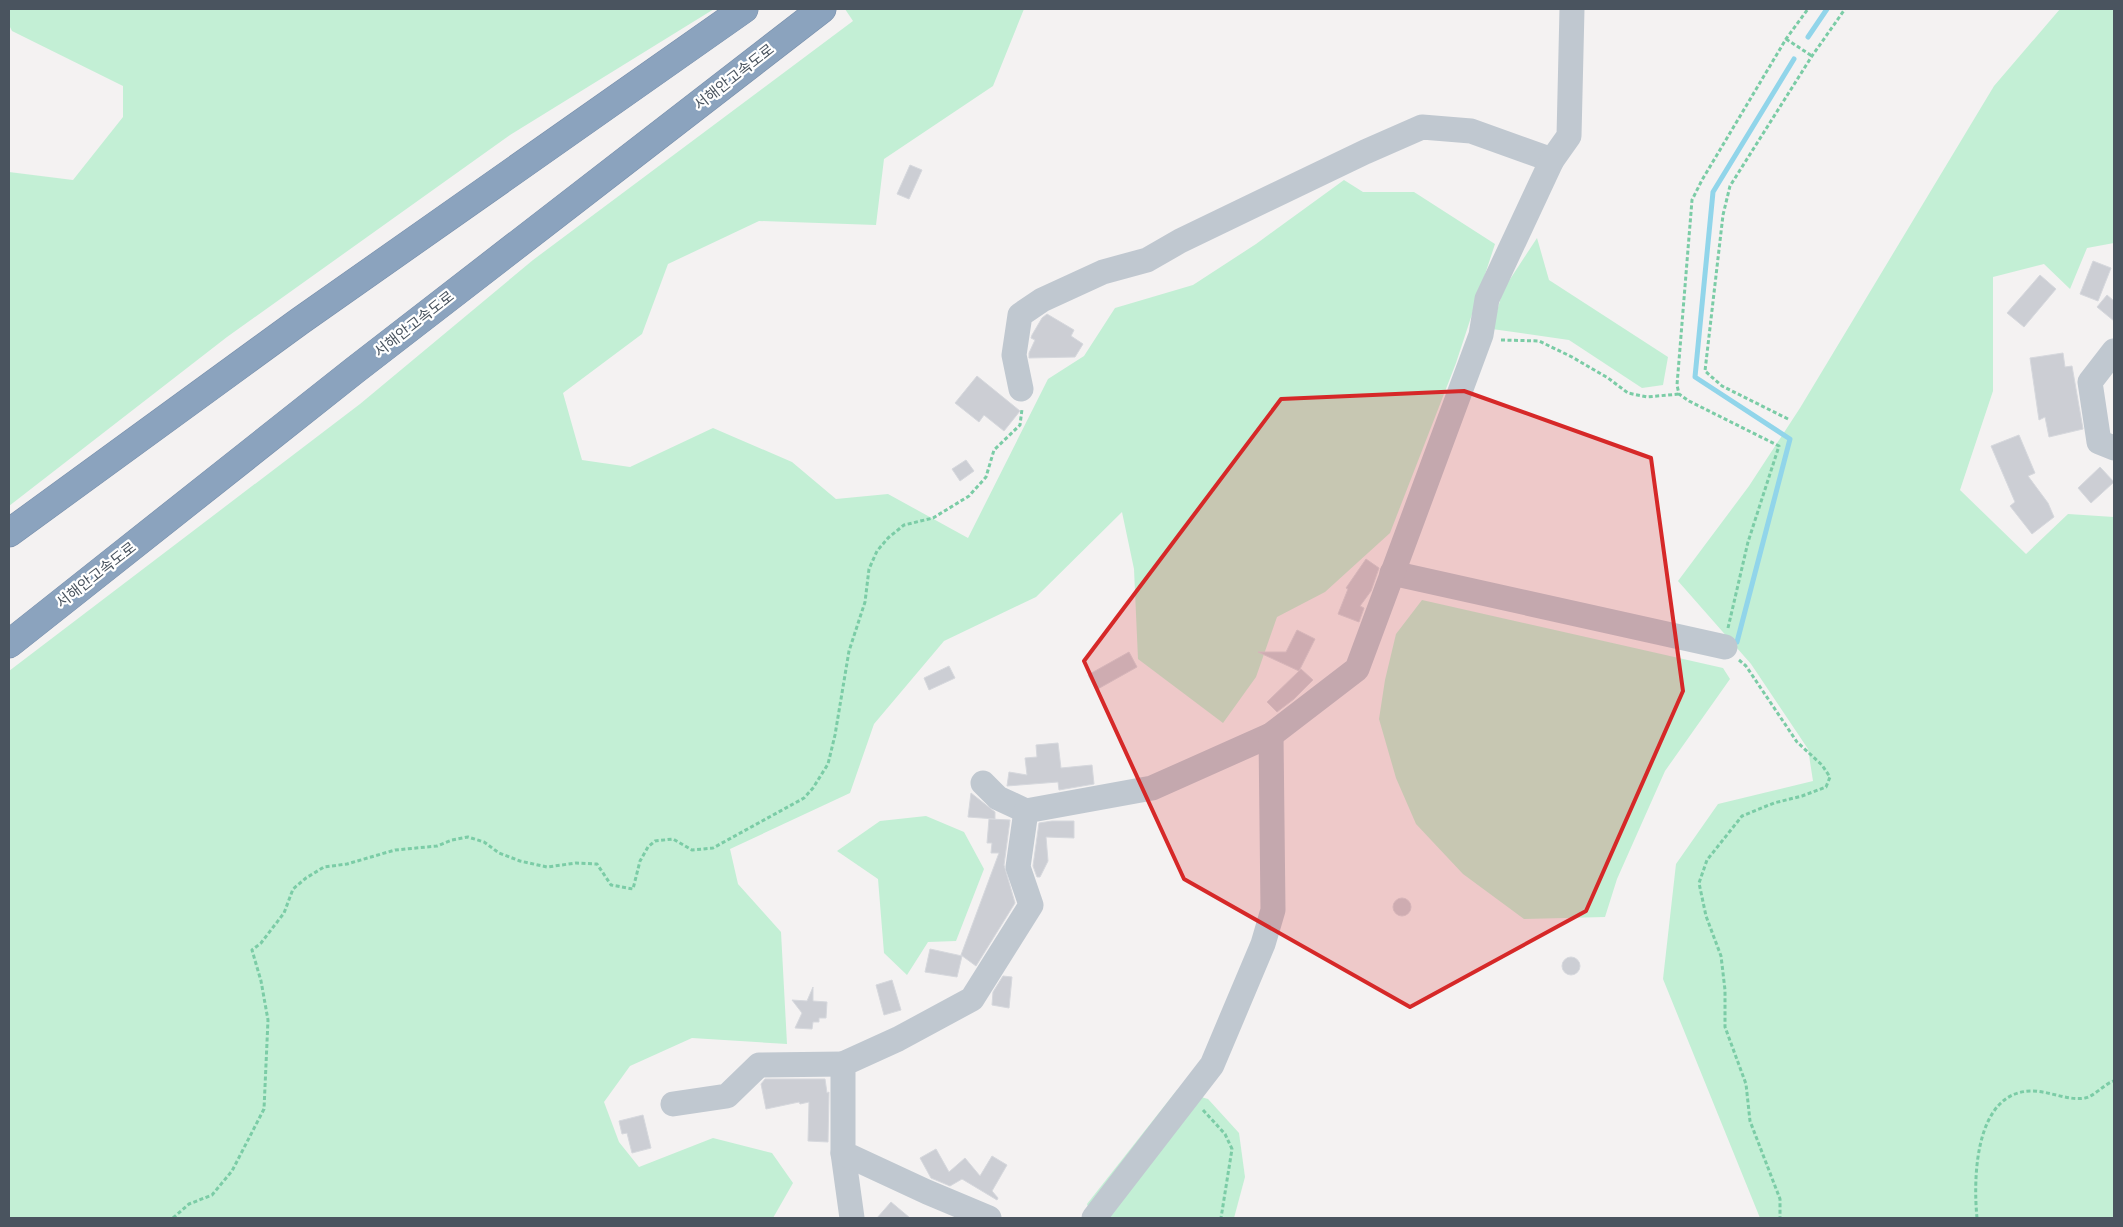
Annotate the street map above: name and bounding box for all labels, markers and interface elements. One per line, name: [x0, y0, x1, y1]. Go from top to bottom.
street label: 서해안고속도로: [690, 40, 778, 115]
street label: 서해안고속도로: [370, 287, 458, 362]
street label: 서해안고속도로: [52, 538, 140, 613]

